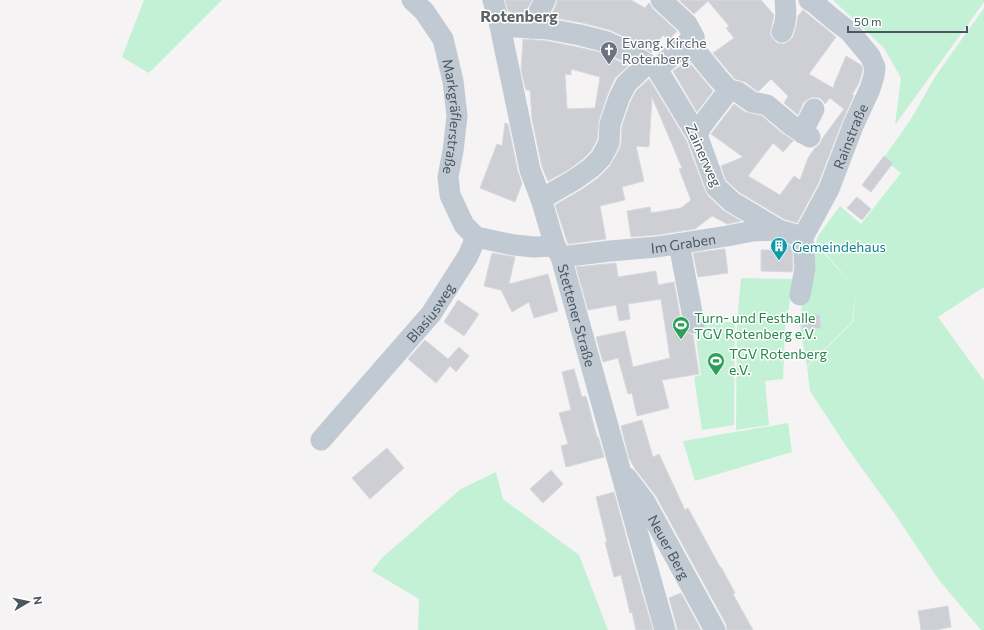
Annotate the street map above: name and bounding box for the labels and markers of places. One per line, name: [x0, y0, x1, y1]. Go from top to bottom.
place label: Evang. Kirche Rotenberg: [622, 34, 707, 67]
church icon: Evang. Kirche Rotenberg: [599, 40, 619, 65]
building icon: Gemeindehaus: [769, 236, 789, 261]
place label: Gemeindehaus: [792, 238, 886, 255]
place label: Turn- und Festhalle TGV Rotenberg e.V.: [694, 309, 817, 342]
sports icon: Turn- und Festhalle TGV Rotenberg e.V.: [671, 315, 691, 340]
place label: TGV Rotenberg e.V.: [729, 345, 828, 378]
sports icon: TGV Rotenberg e.V.: [706, 351, 726, 376]

